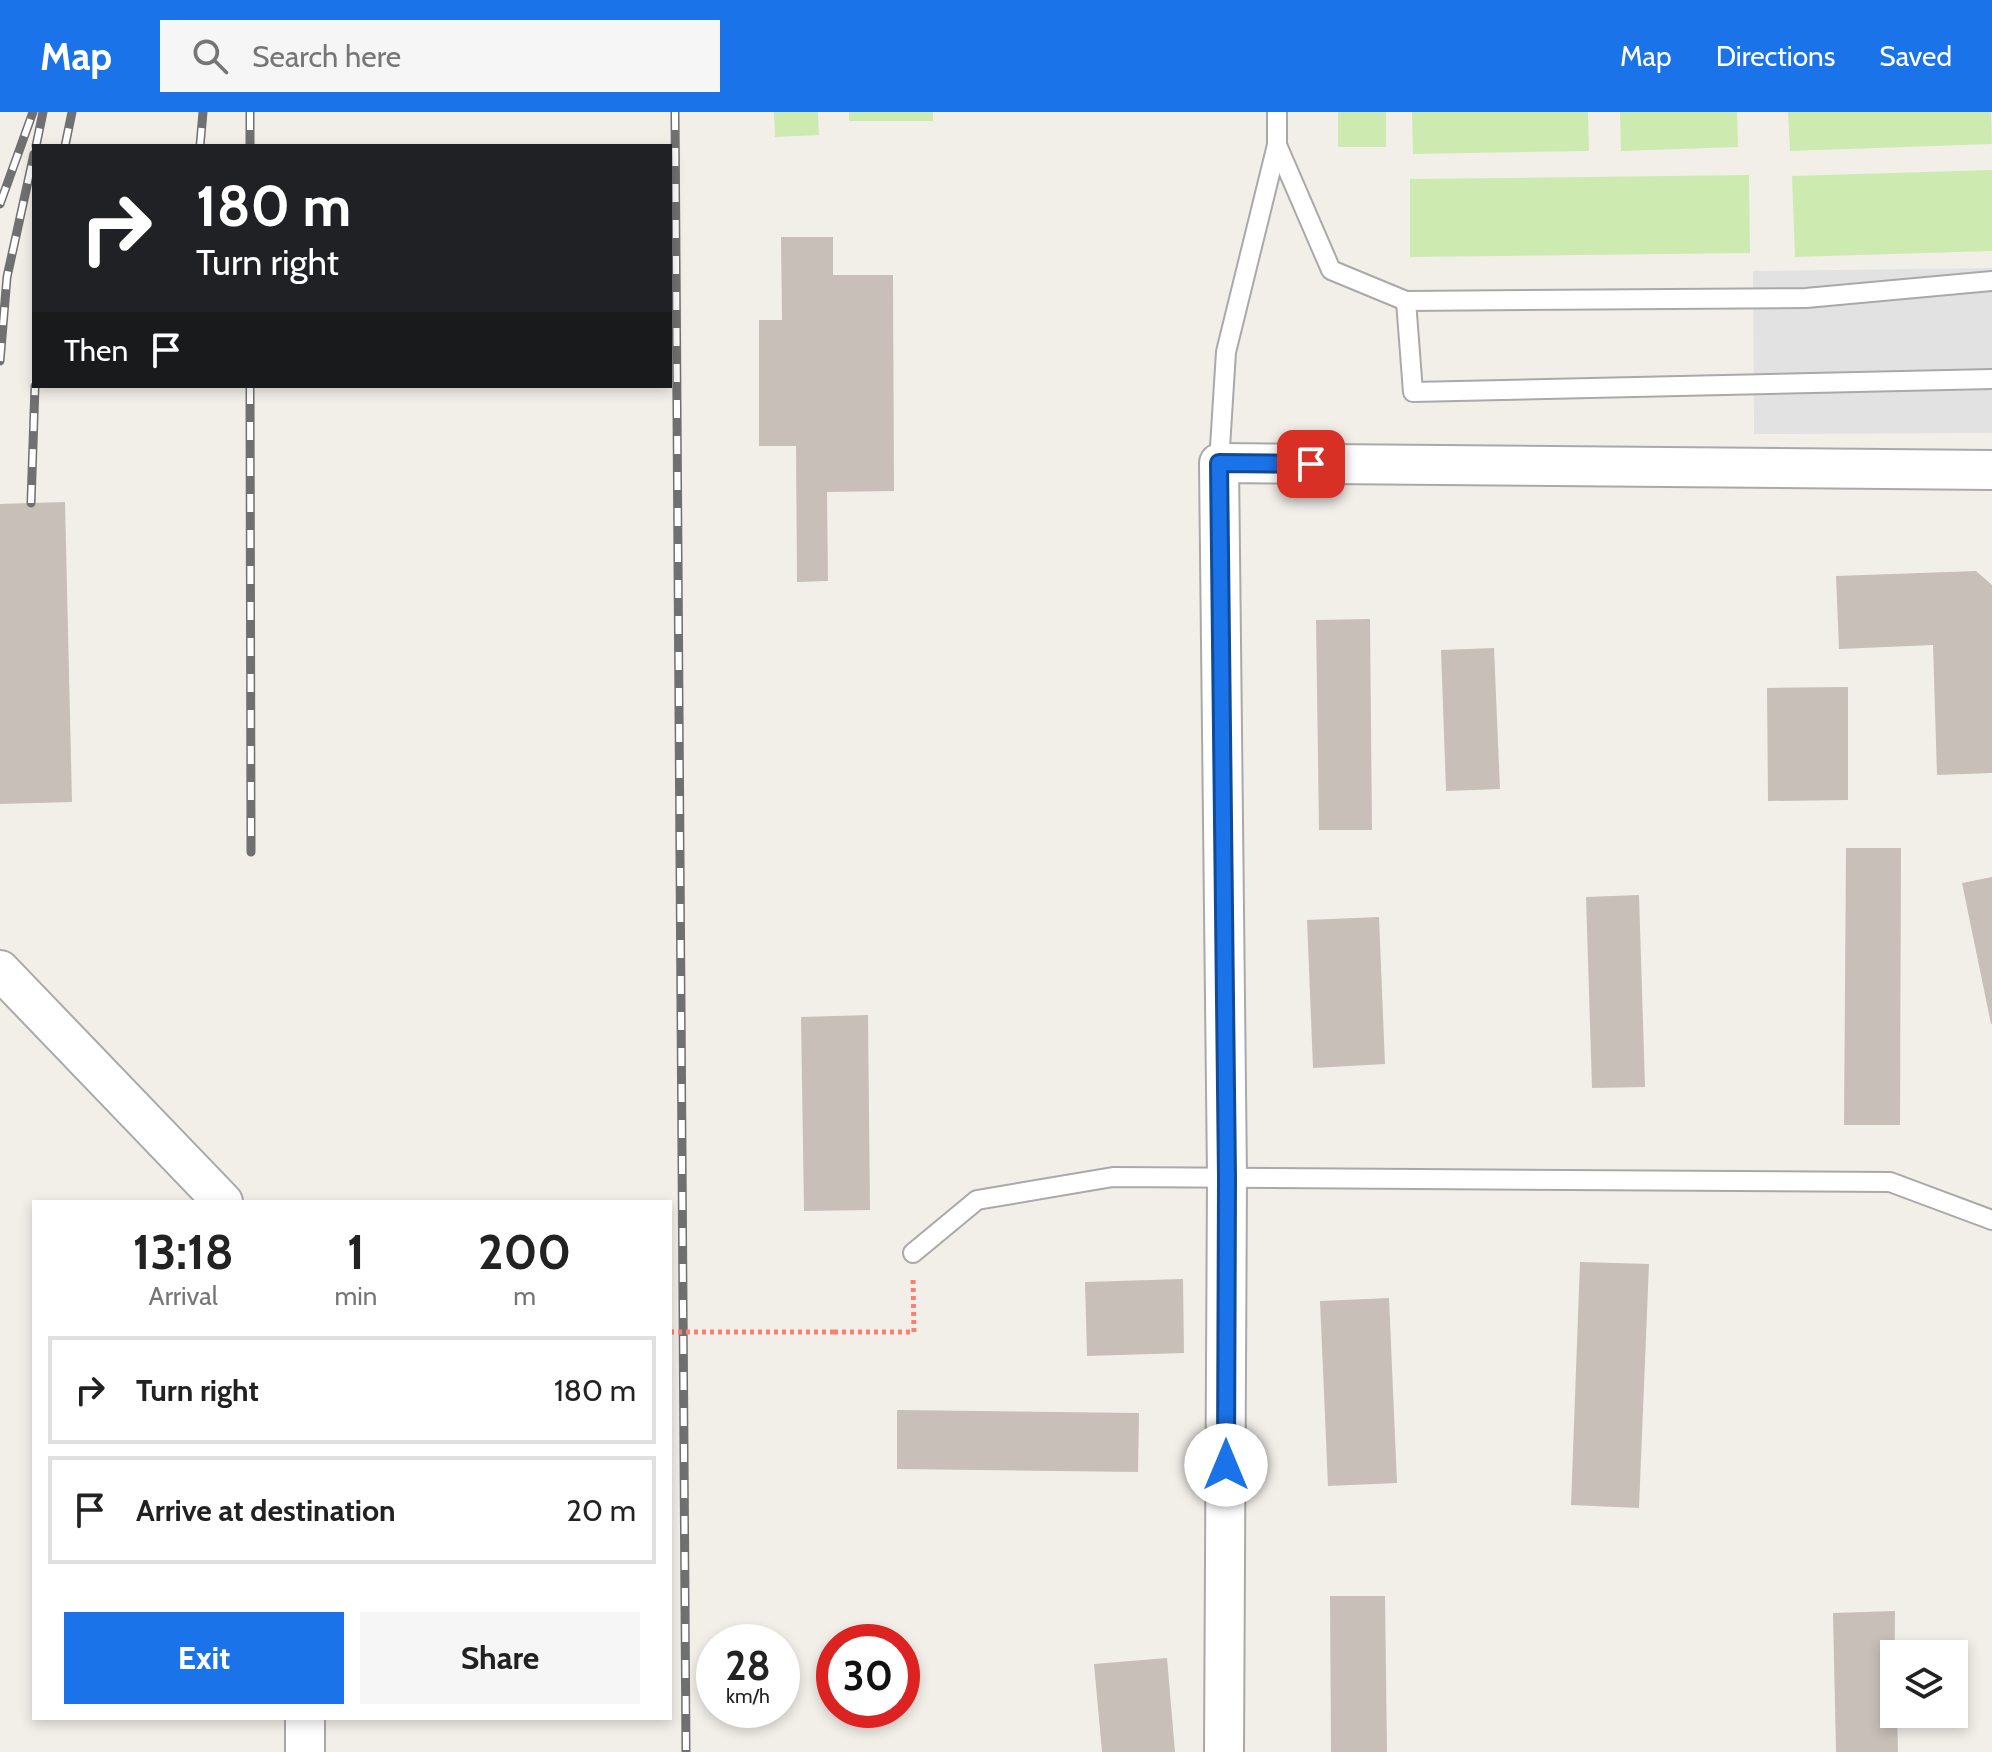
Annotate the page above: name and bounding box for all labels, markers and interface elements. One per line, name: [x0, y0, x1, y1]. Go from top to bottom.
search box: [160, 20, 720, 92]
text: Map: [40, 33, 112, 80]
icon: search: [188, 34, 232, 78]
text: Search here: [252, 38, 401, 75]
text: Map: [1620, 39, 1672, 73]
text: Directions: [1716, 39, 1835, 73]
text: Saved: [1879, 39, 1952, 73]
text: 180 m: [196, 172, 351, 240]
icon: right: [64, 176, 168, 280]
text: Turn right: [196, 240, 339, 284]
icon: arrive: [144, 328, 188, 372]
text: Then: [64, 332, 128, 369]
pin: [1277, 430, 1345, 498]
icon: arrive: [1289, 442, 1333, 486]
text: 13:18: [133, 1223, 234, 1281]
text: 1: [347, 1223, 365, 1281]
text: 200: [478, 1223, 571, 1281]
text: Arrival: [149, 1280, 218, 1312]
text: min: [334, 1280, 377, 1312]
text: m: [513, 1280, 536, 1312]
icon: right: [68, 1368, 112, 1412]
text: Turn right: [136, 1372, 259, 1409]
text: 180 m: [554, 1372, 636, 1409]
position arrow: [1184, 1423, 1268, 1507]
icon: arrive: [68, 1488, 112, 1532]
text: Arrive at destination: [136, 1492, 396, 1529]
text: 20 m: [566, 1492, 636, 1529]
button: Exit: [64, 1612, 344, 1704]
button: Share: [360, 1612, 640, 1704]
speed limit sign: 30: [816, 1624, 920, 1728]
map controls: [1880, 1640, 1968, 1728]
button: layers: [1880, 1640, 1968, 1728]
text: 28: [725, 1641, 771, 1690]
text: km/h: [726, 1684, 770, 1708]

